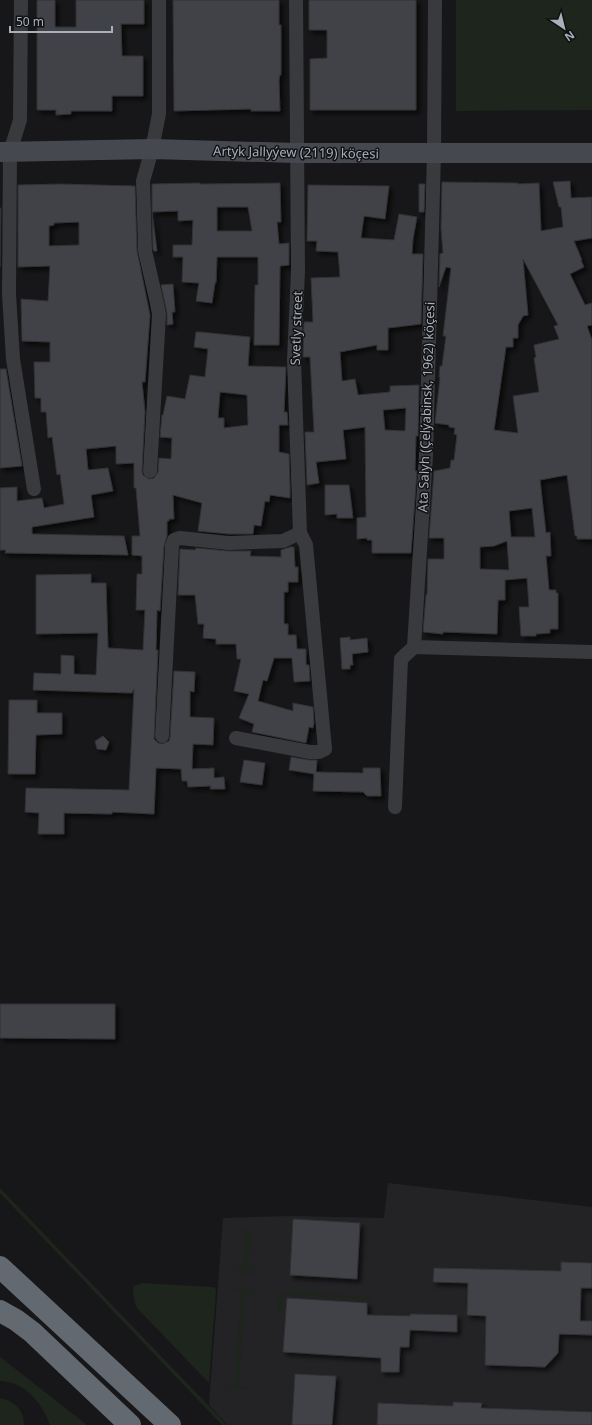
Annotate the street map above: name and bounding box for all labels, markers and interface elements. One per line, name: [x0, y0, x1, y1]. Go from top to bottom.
scale bar: [10, 8, 112, 34]
north arrow: [544, 8, 584, 48]
text: 50 m: [16, 13, 44, 30]
text: N: [562, 28, 578, 45]
street label: Artyk Jallyýew (2119) köçesi: [213, 142, 379, 162]
street label: Svetly street: [286, 290, 306, 366]
street label: Ata Salyh (Çelýabinsk, 1962) köçesi: [413, 301, 439, 513]

